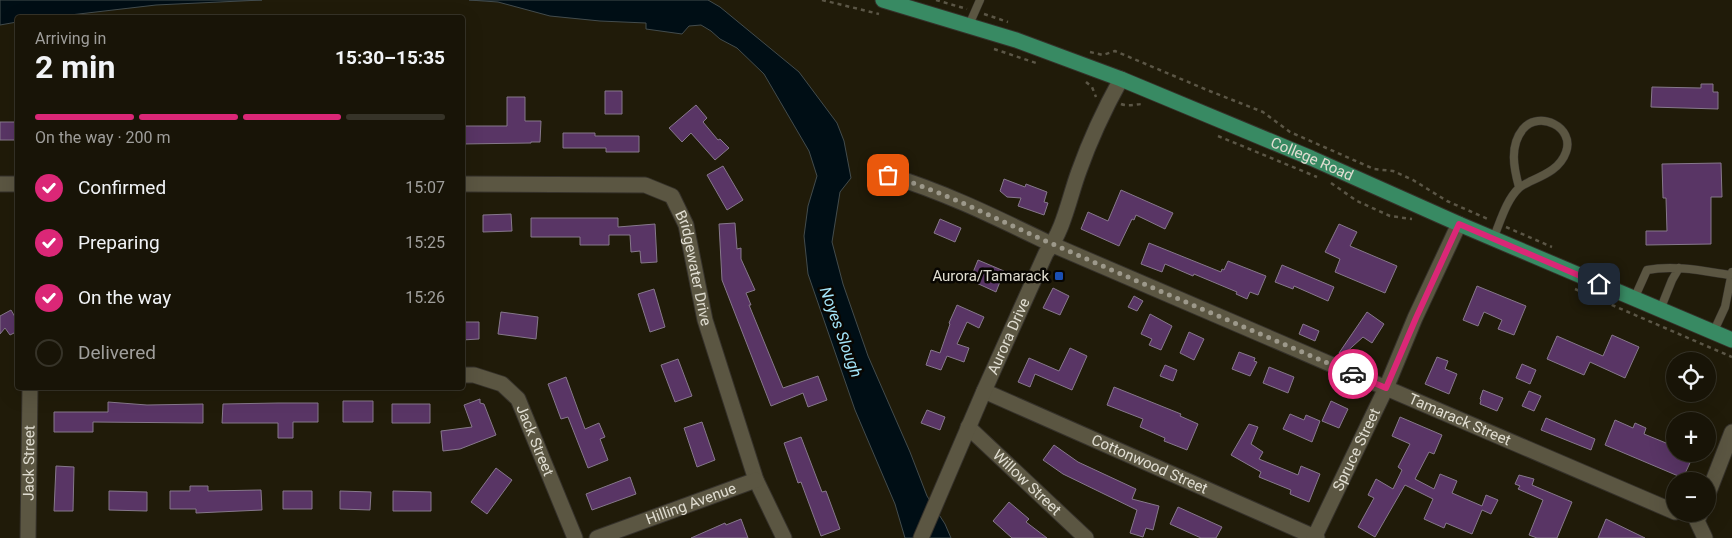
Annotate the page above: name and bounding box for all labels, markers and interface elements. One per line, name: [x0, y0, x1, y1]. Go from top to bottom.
text: Arriving in: [35, 29, 106, 48]
text: 15:30–15:35: [335, 46, 445, 69]
text: 2 min: [35, 48, 115, 86]
text: On the way · 200 m: [35, 128, 171, 147]
street label: College Road: [1268, 133, 1356, 185]
pin: [867, 154, 909, 196]
icon: bag: [874, 161, 902, 189]
icon: check: [35, 174, 63, 202]
text: Confirmed: [78, 176, 166, 199]
text: 15:07: [405, 178, 445, 197]
street label: Bridgewater Drive: [671, 207, 715, 328]
icon: check: [35, 229, 63, 257]
text: Preparing: [78, 231, 160, 254]
text: 15:25: [405, 233, 445, 252]
pin: [1578, 263, 1620, 305]
place label: Aurora/Tamarack: [932, 267, 1049, 285]
marker: Aurora/Tamarack: [1053, 270, 1065, 282]
icon: home: [1585, 270, 1613, 298]
icon: check: [35, 284, 63, 312]
water label: Noyes Slough: [816, 284, 866, 380]
text: On the way: [78, 286, 171, 309]
text: 15:26: [405, 288, 445, 307]
street label: Aurora Drive: [984, 295, 1034, 377]
text: Delivered: [78, 341, 156, 364]
courier: [1328, 349, 1378, 399]
map controls: [1666, 352, 1716, 522]
button: locate: [1666, 352, 1716, 402]
icon: car: [1339, 360, 1367, 388]
street label: Tamarack Street: [1406, 390, 1514, 449]
street label: Jack Street: [512, 402, 558, 479]
street label: Spruce Street: [1329, 405, 1384, 494]
button: +: [1666, 412, 1716, 462]
street label: Jack Street: [19, 425, 39, 501]
street label: Cottonwood Street: [1089, 431, 1211, 498]
street label: Willow Street: [989, 446, 1065, 519]
button: −: [1666, 472, 1716, 522]
street label: Hilling Avenue: [643, 479, 739, 528]

